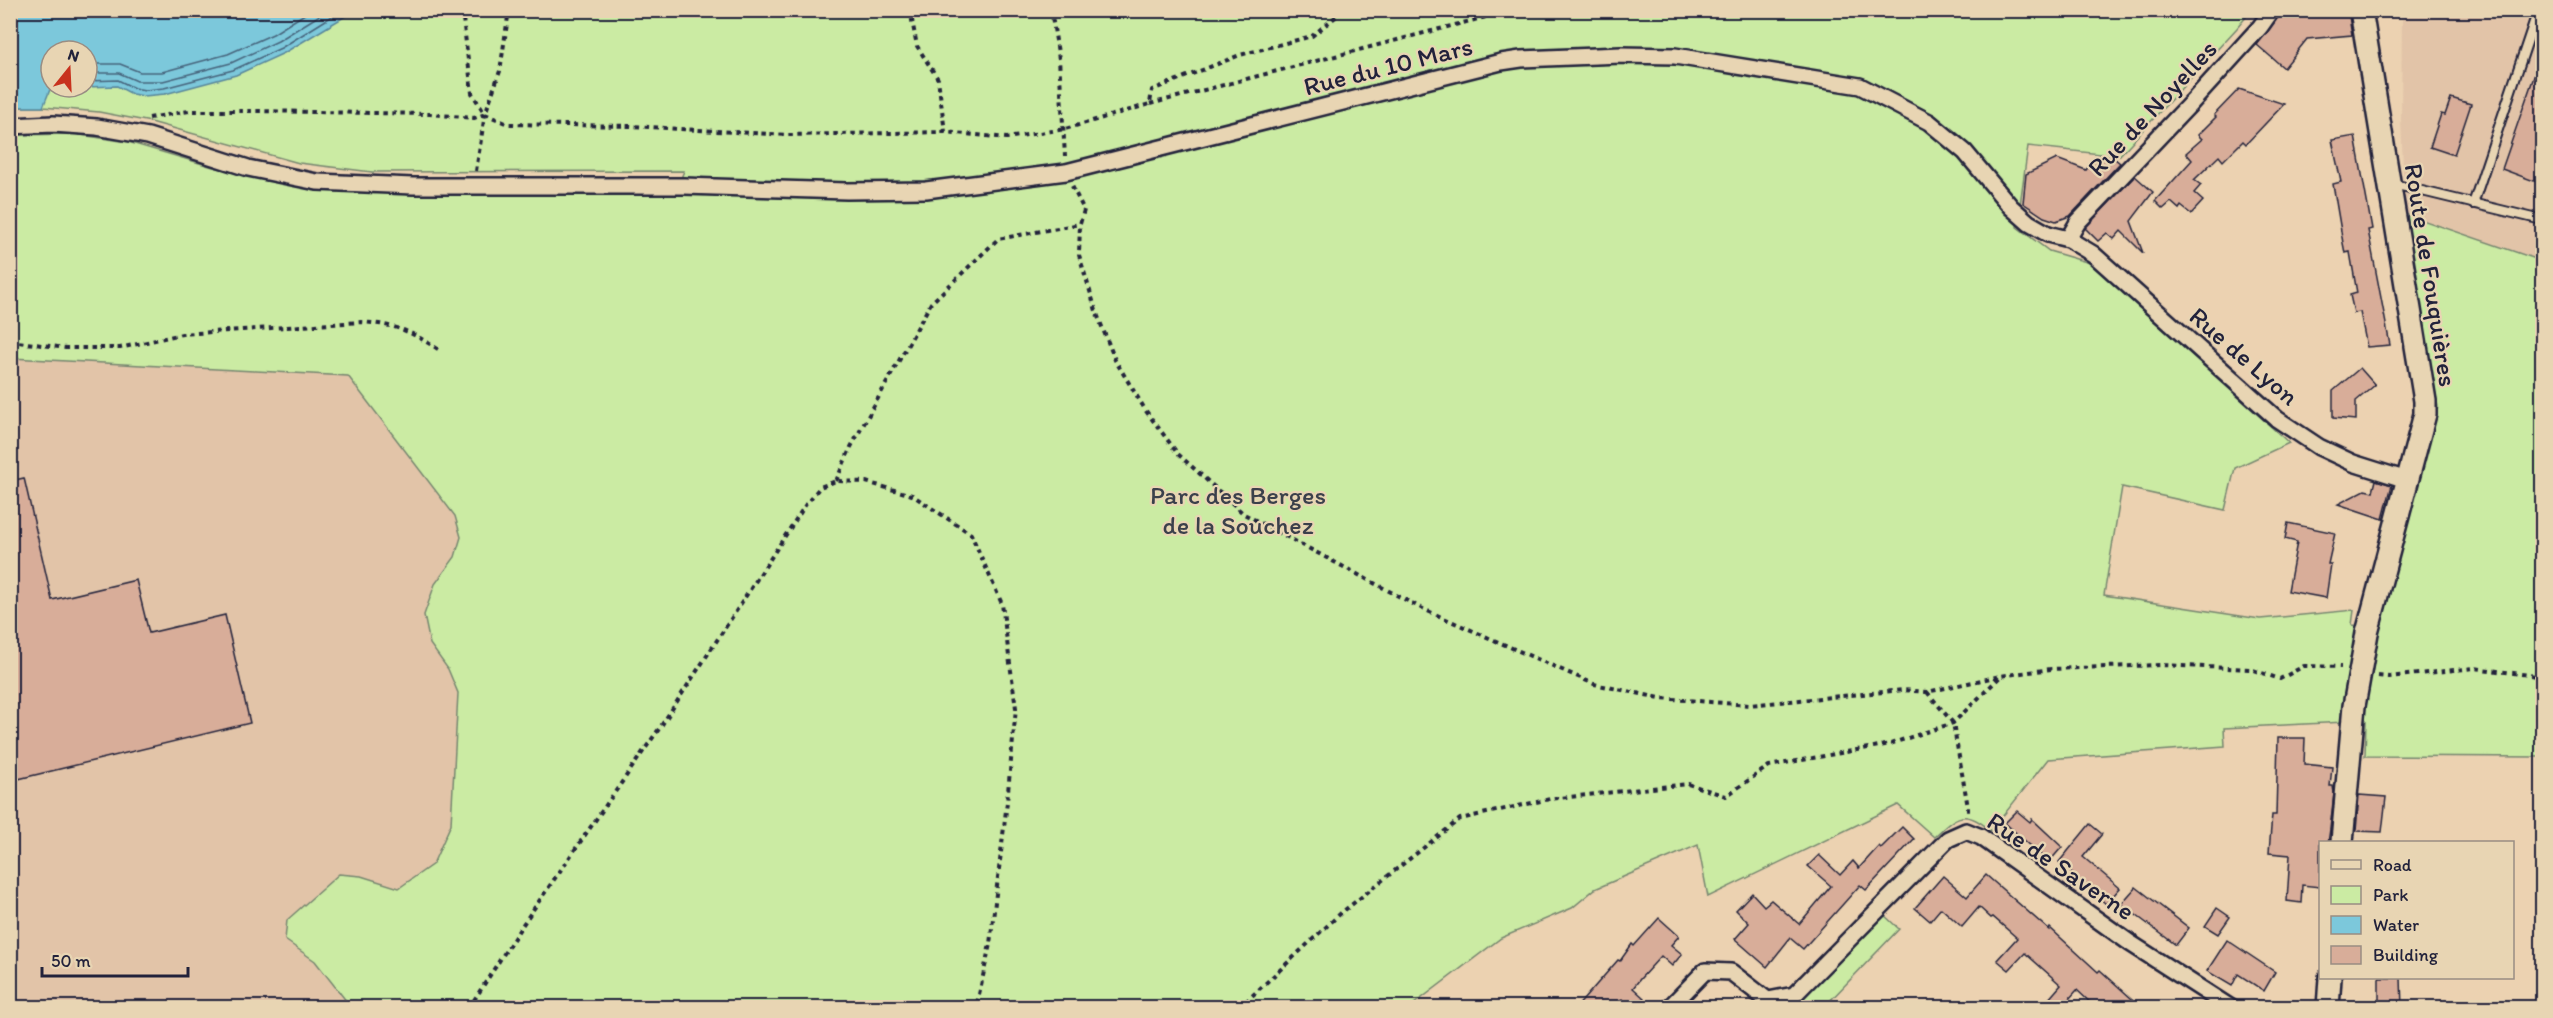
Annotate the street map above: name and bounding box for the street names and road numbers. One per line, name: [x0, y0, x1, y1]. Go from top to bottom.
street label: Rue du 10 Mars: [1300, 30, 1476, 102]
street label: Rue de Noyelles: [2081, 33, 2223, 183]
street label: Route de Fouquières: [2398, 161, 2464, 389]
street label: Rue de Lyon: [2183, 300, 2305, 412]
street label: Rue de Saverne: [1981, 805, 2141, 927]

